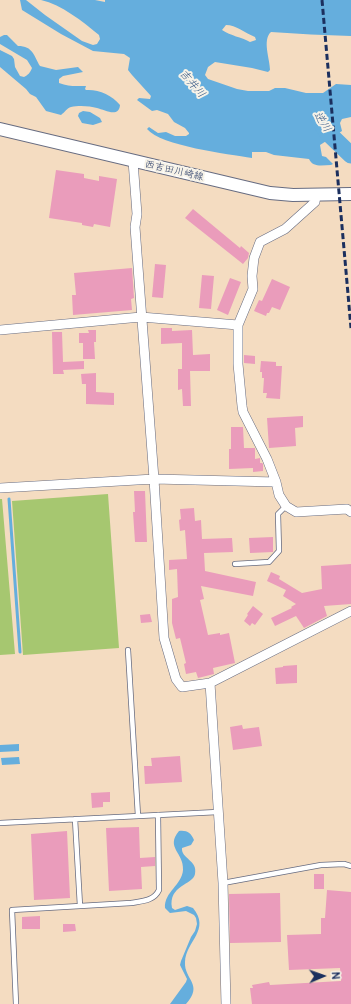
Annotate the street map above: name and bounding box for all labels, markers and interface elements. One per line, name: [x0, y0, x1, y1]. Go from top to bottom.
water label: 吉井川: [176, 67, 208, 101]
water label: 逆川: [311, 109, 333, 135]
street label: 西吉田川崎線: [143, 158, 205, 184]
north arrow: [303, 956, 343, 996]
text: N: [329, 972, 342, 980]

